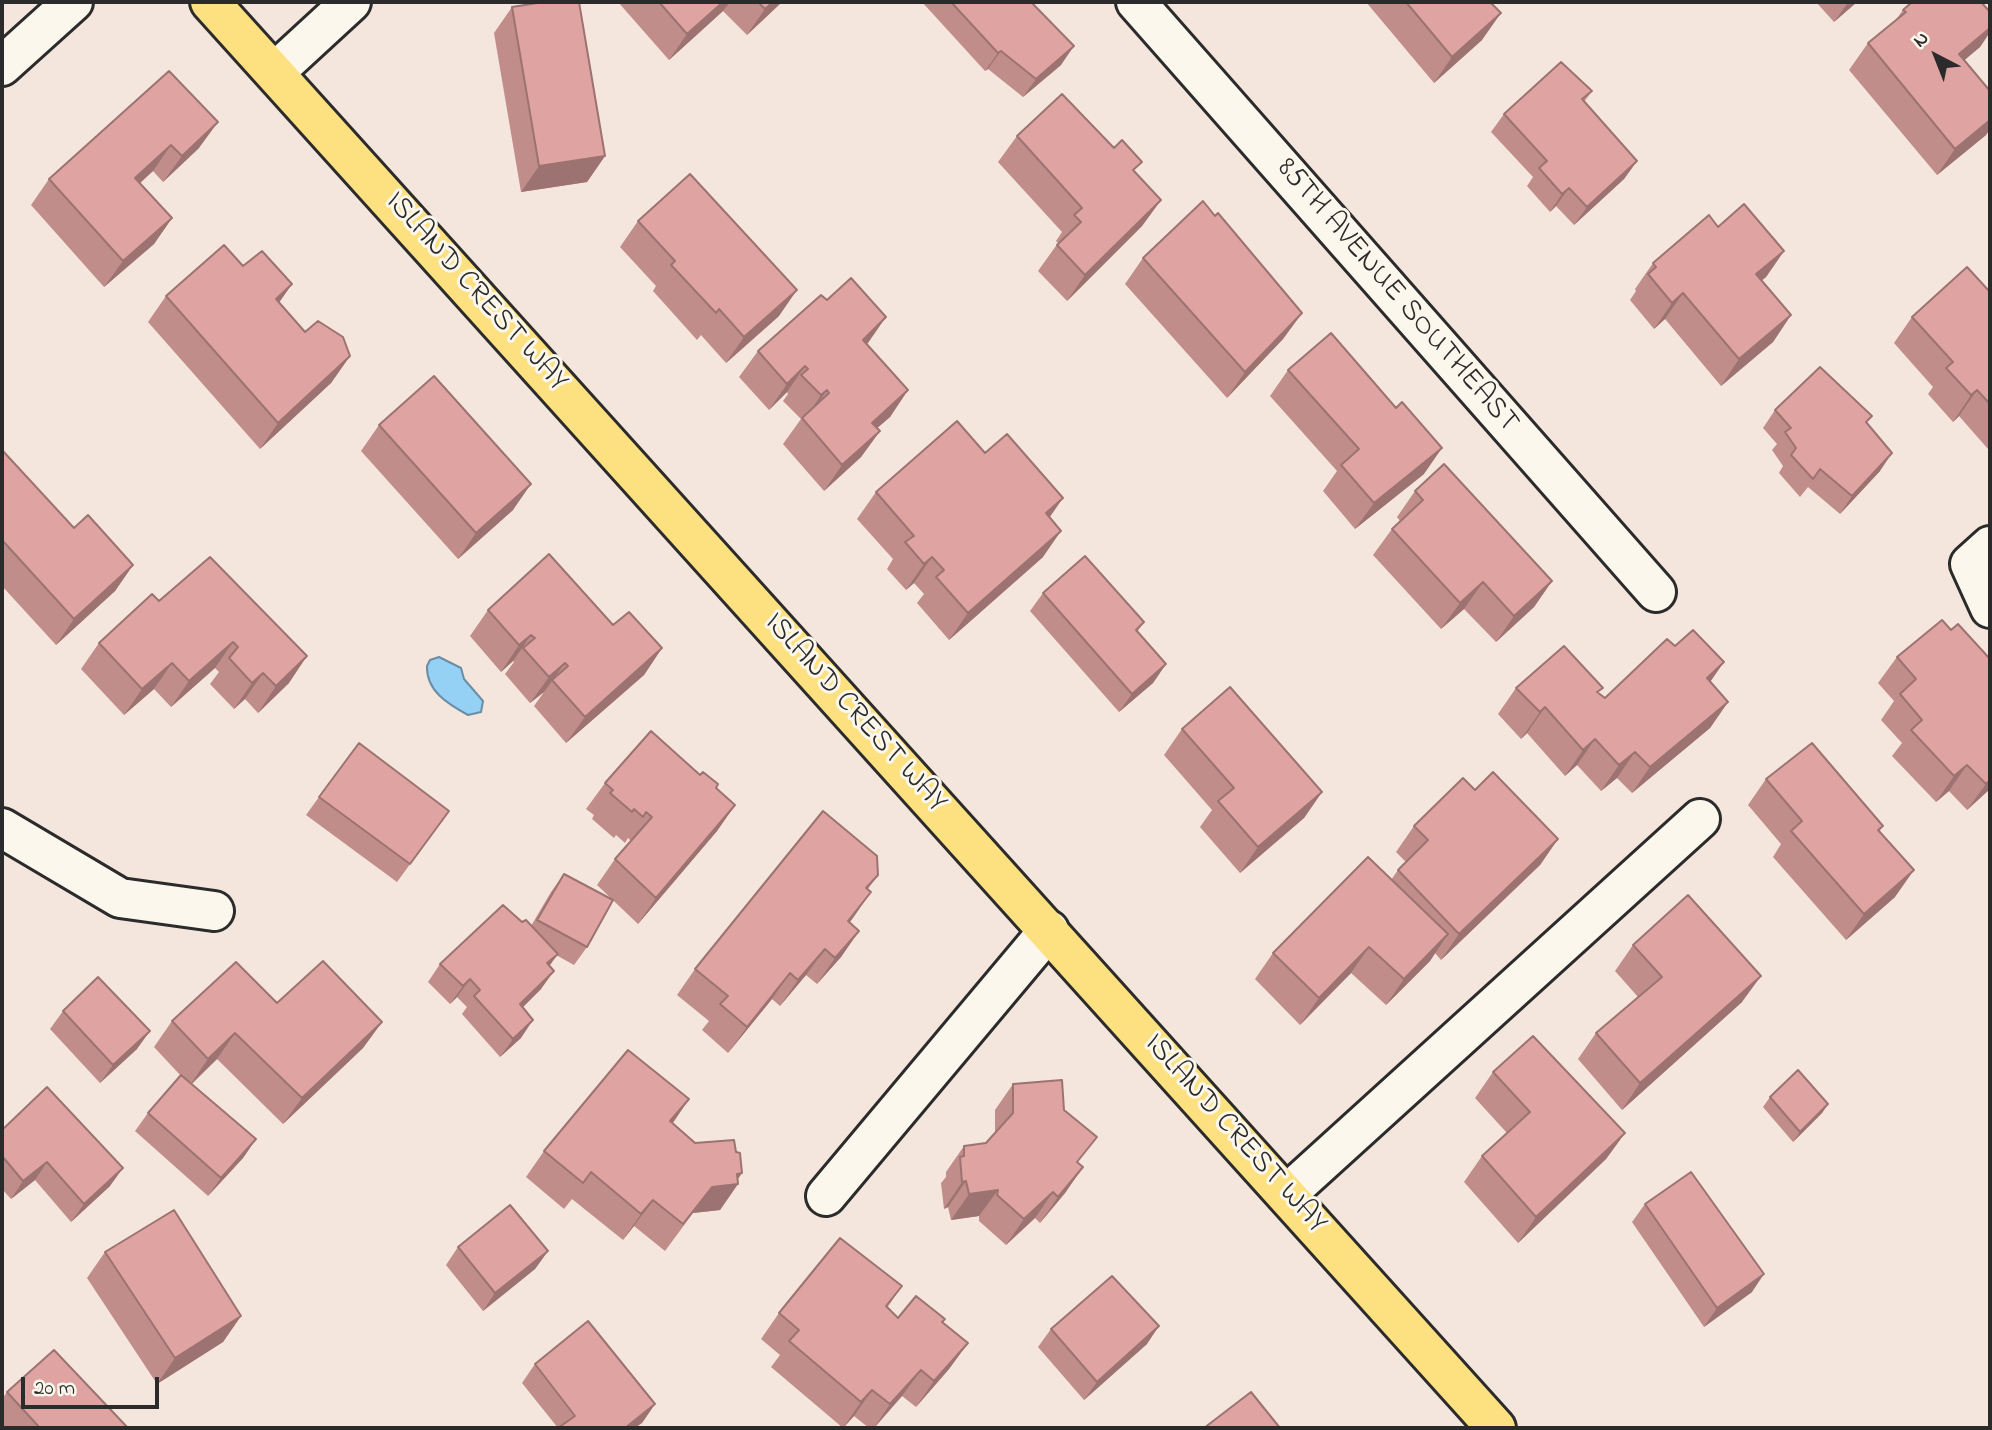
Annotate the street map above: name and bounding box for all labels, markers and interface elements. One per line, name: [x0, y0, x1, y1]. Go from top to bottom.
north arrow: [1901, 21, 1971, 91]
text: N: [1908, 26, 1935, 54]
street label: 85TH AVENUE SOUTHEAST: [1267, 152, 1525, 442]
street label: ISLAND CREST WAY: [376, 186, 574, 400]
street label: ISLAND CREST WAY: [755, 607, 953, 821]
street label: ISLAND CREST WAY: [1135, 1028, 1333, 1242]
scale bar: [24, 1364, 163, 1408]
text: 20 m: [34, 1374, 75, 1404]

